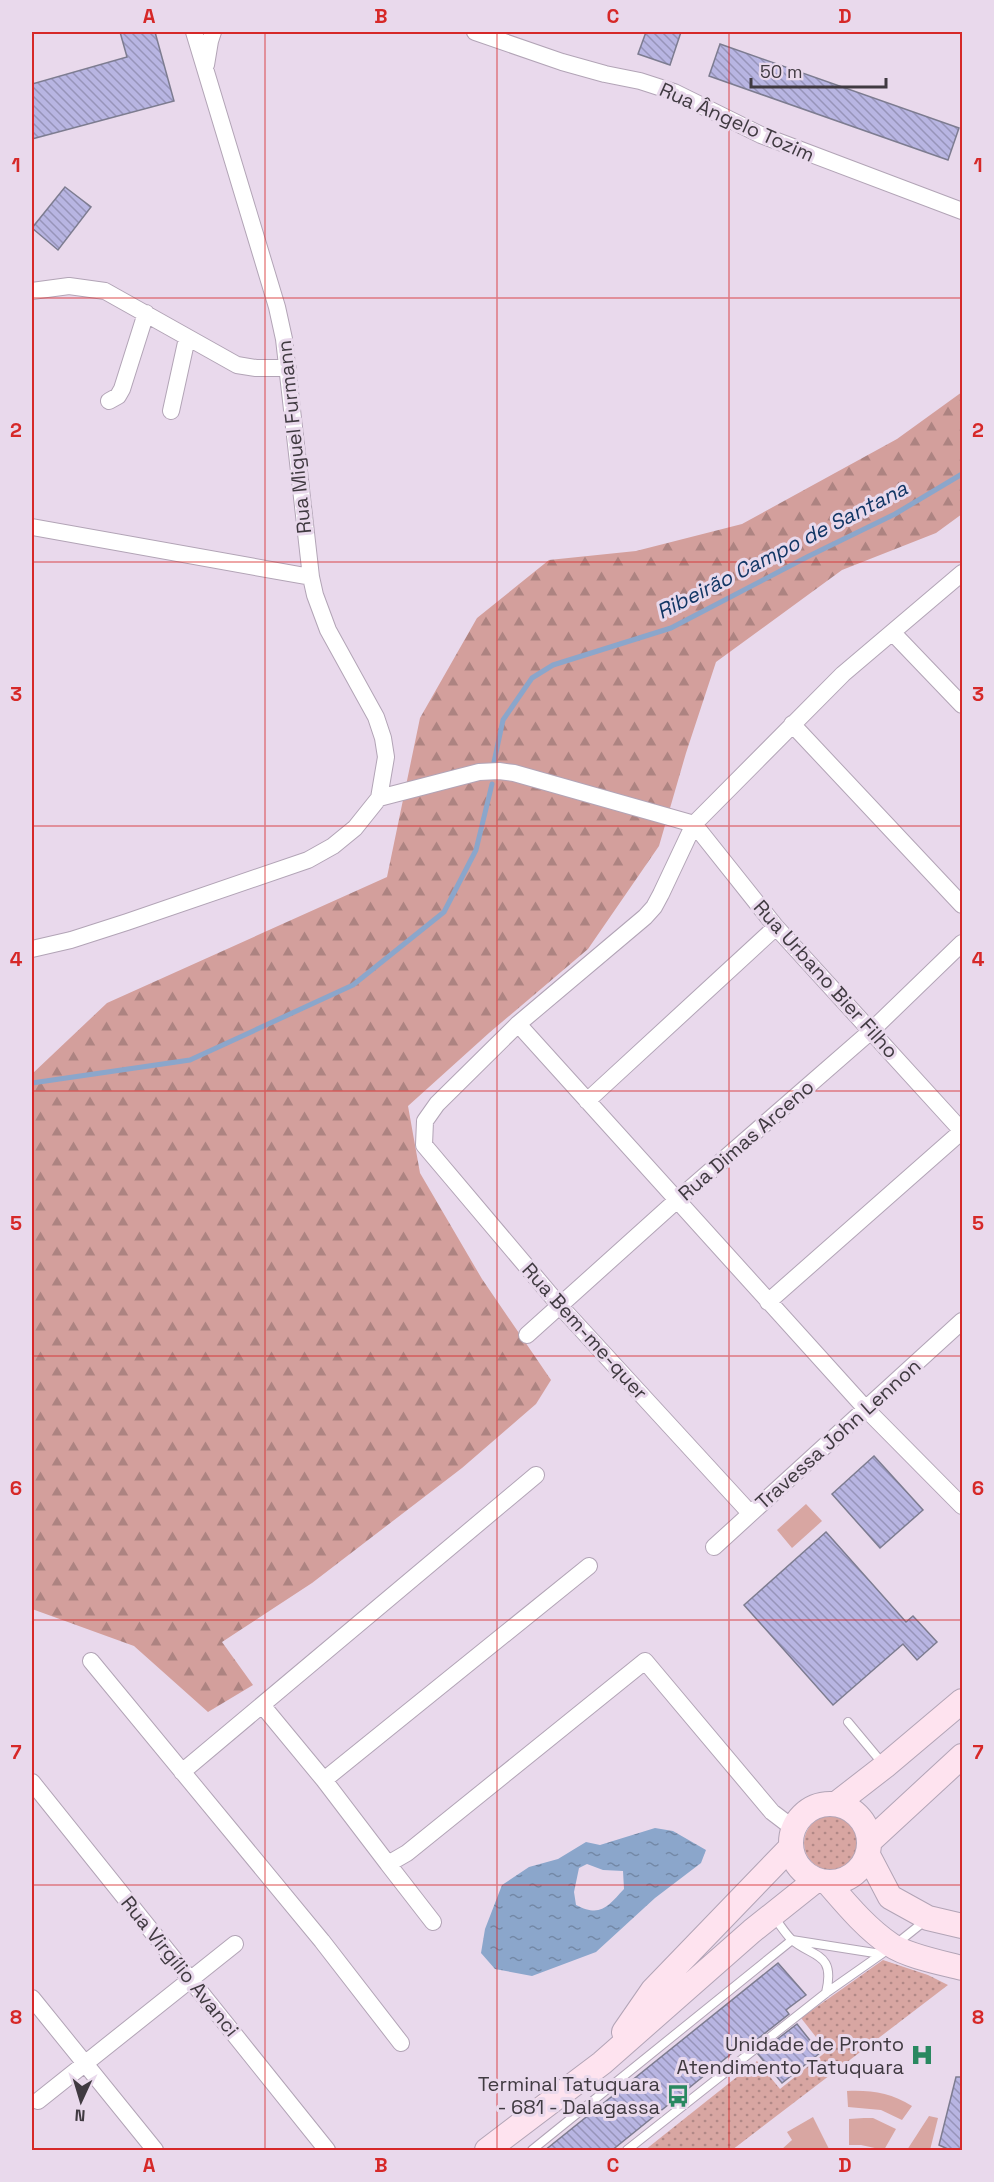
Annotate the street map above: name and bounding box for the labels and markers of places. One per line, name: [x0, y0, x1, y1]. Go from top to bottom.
place label: Unidade de Pronto Atendimento Tatuquara: [677, 2031, 904, 2080]
hospital icon: Unidade de Pronto Atendimento Tatuquara: [909, 2042, 935, 2068]
place label: Terminal Tatuquara - 681 - Dalagassa: [478, 2071, 660, 2120]
bus stop icon: Terminal Tatuquara - 681 - Dalagassa: [665, 2083, 691, 2109]

